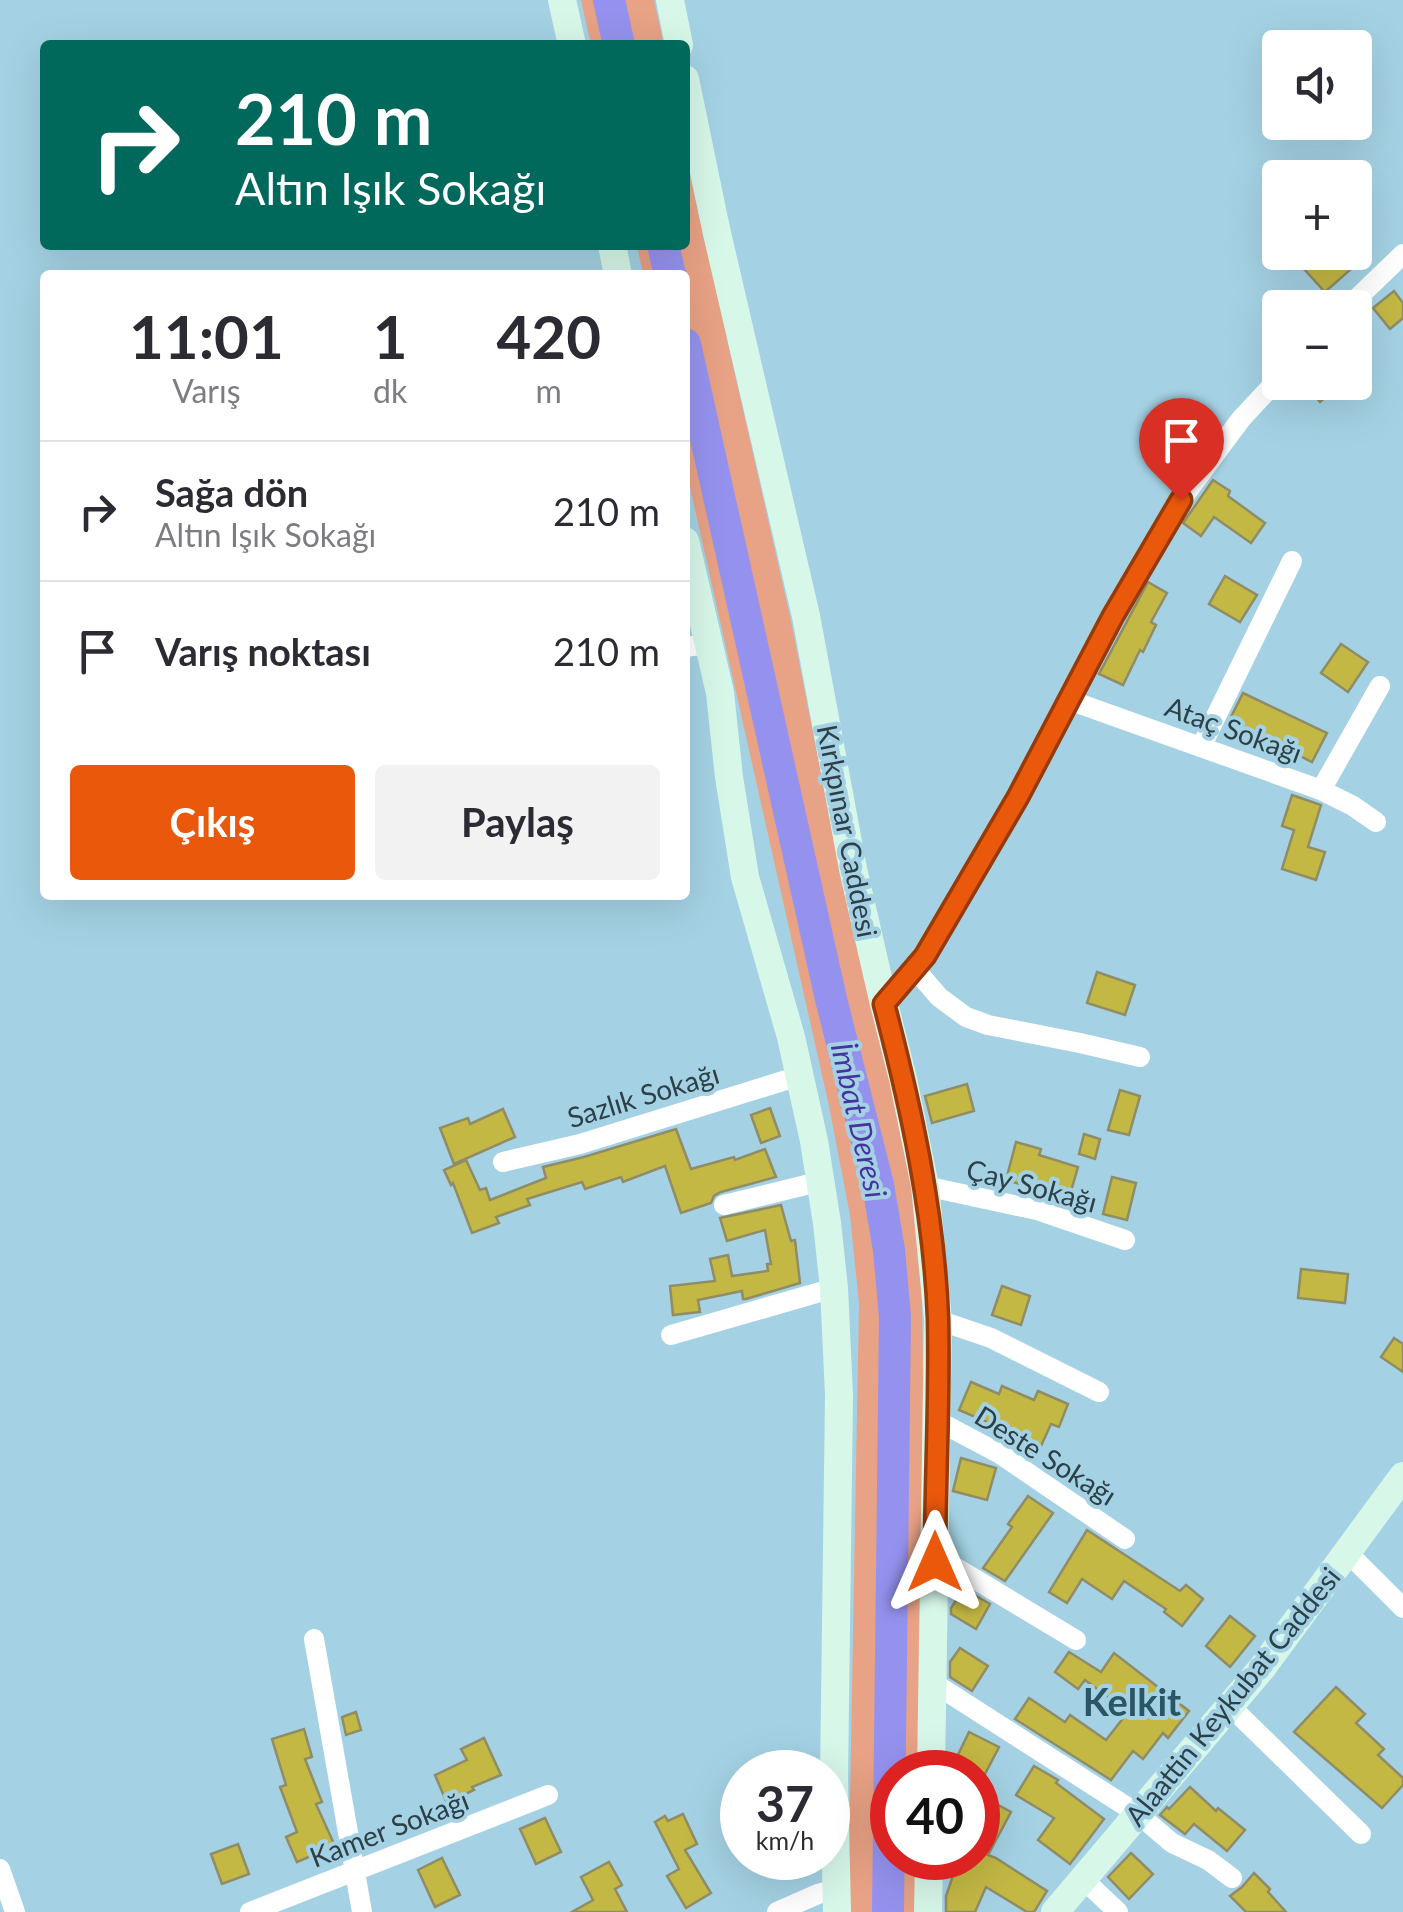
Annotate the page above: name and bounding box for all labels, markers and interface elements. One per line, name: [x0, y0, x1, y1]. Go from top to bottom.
map controls: [1262, 30, 1372, 400]
button: sound: [1262, 30, 1372, 140]
text: 210 m: [235, 76, 432, 160]
icon: right: [70, 80, 200, 210]
button: +: [1262, 160, 1372, 270]
text: Altın Işık Sokağı: [235, 161, 546, 215]
button: −: [1262, 290, 1372, 400]
text: 11:01: [129, 300, 284, 372]
text: 1: [373, 300, 408, 372]
text: 420: [497, 300, 601, 372]
text: Varış: [172, 371, 241, 410]
text: dk: [373, 371, 407, 410]
text: m: [536, 371, 562, 410]
pin: [1139, 398, 1224, 501]
icon: arrive: [1154, 413, 1209, 468]
text: Sağa dön: [155, 469, 308, 515]
icon: right: [70, 484, 125, 539]
text: 210 m: [553, 488, 660, 534]
text: Altın Işık Sokağı: [155, 515, 376, 554]
icon: arrive: [70, 624, 125, 679]
text: Varış noktası: [155, 628, 371, 674]
text: 210 m: [553, 628, 660, 674]
street label: Ataç Sokağı: [1161, 689, 1307, 769]
street label: Kırkpınar Caddesi: [811, 722, 885, 940]
button: Çıkış: [70, 765, 355, 880]
button: Paylaş: [375, 765, 660, 880]
water label: İmbat Deresi: [825, 1039, 895, 1201]
street label: Sazlık Sokağı: [563, 1056, 723, 1134]
street label: Çay Sokağı: [963, 1151, 1101, 1219]
street label: Deste Sokağı: [969, 1398, 1123, 1512]
position arrow: [883, 1510, 987, 1614]
street label: Alaattin Keykubat Caddesi: [1117, 1560, 1347, 1832]
district label: Kelkit: [1083, 1678, 1181, 1724]
speed limit sign: 40: [870, 1750, 1000, 1880]
text: 37: [756, 1773, 814, 1833]
street label: Kamer Sokağı: [305, 1782, 473, 1874]
text: km/h: [756, 1825, 814, 1855]

